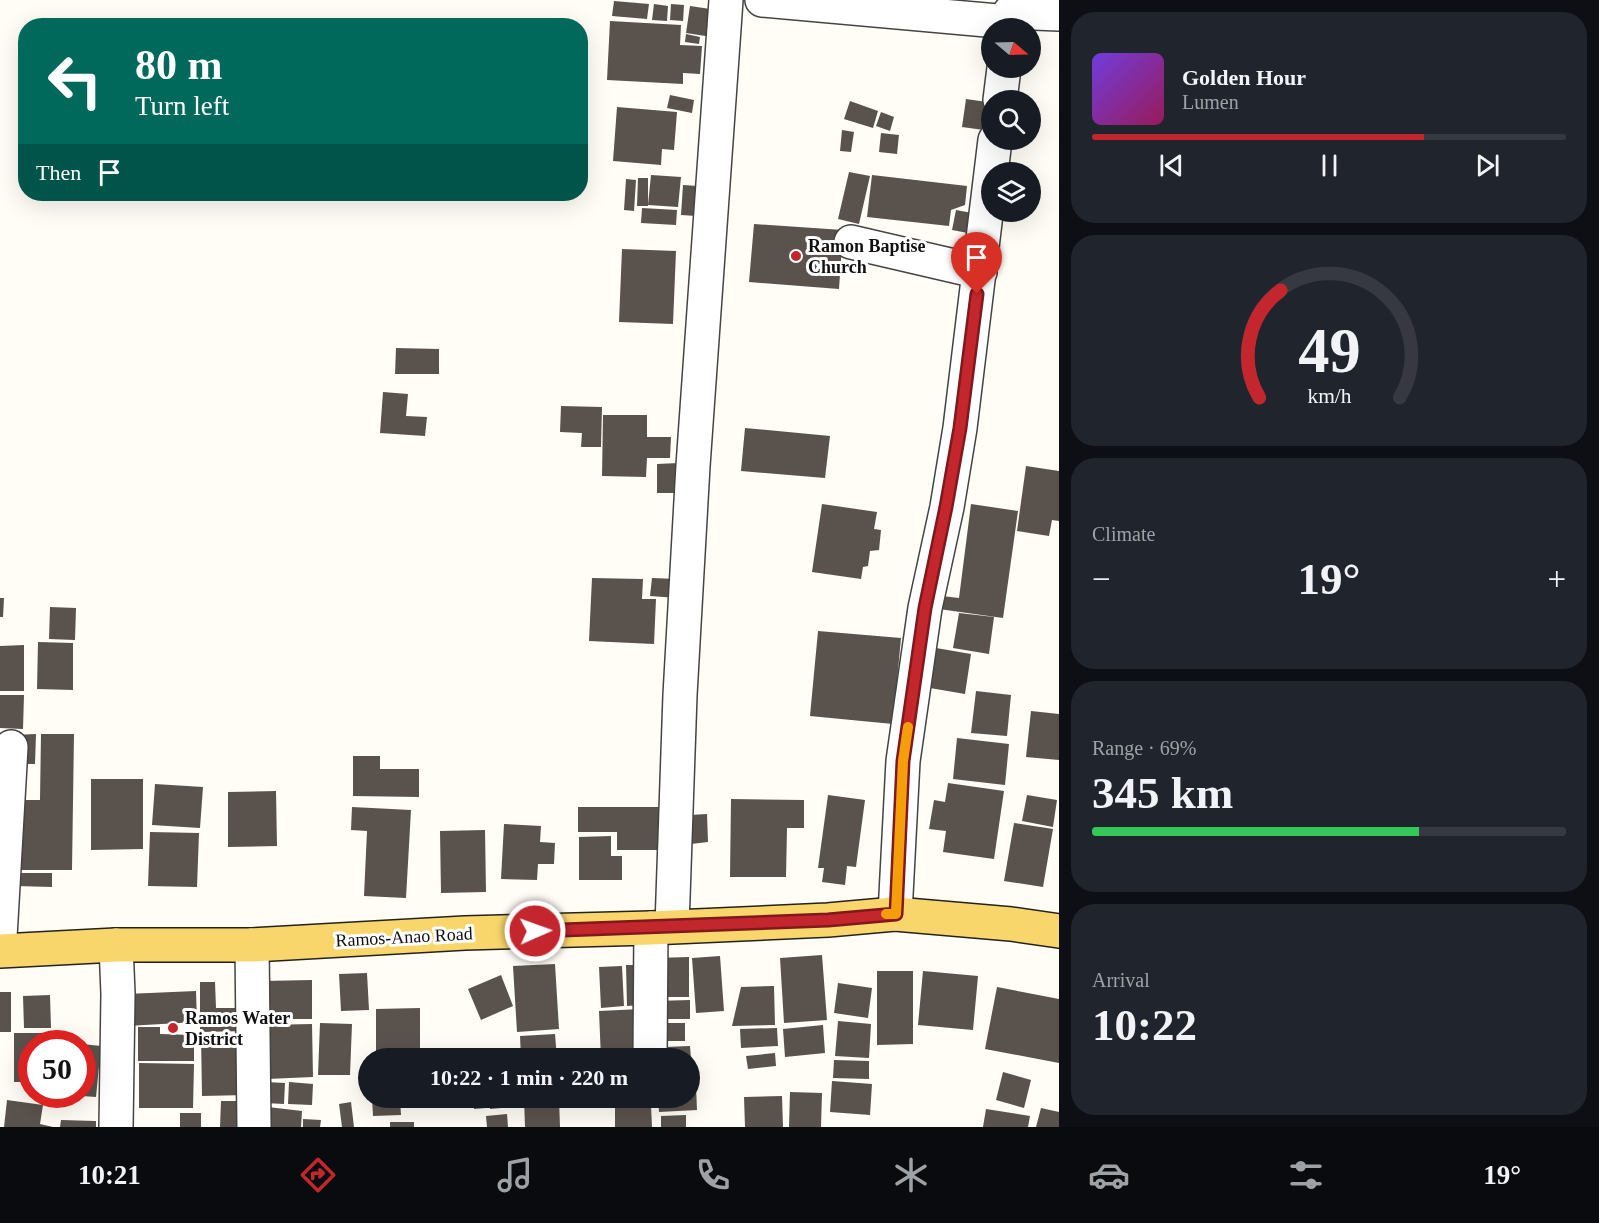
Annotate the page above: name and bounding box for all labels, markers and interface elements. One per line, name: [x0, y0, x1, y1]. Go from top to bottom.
north arrow: [981, 18, 1041, 78]
map controls: [981, 18, 1041, 222]
icon: left: [36, 42, 114, 120]
text: 80 m: [135, 42, 223, 88]
text: Golden Hour: [1182, 65, 1306, 90]
button: search: [981, 90, 1041, 150]
text: Turn left: [135, 91, 229, 121]
text: Lumen: [1182, 91, 1239, 113]
icon: previous: [1155, 149, 1188, 182]
icon: pause: [1313, 149, 1346, 182]
icon: next: [1471, 149, 1504, 182]
icon: arrive: [93, 156, 126, 189]
text: Then: [36, 160, 81, 185]
button: layers: [981, 162, 1041, 222]
pin: [951, 232, 1002, 294]
place label: Ramon Baptise Church: [808, 236, 926, 277]
icon: arrive: [960, 241, 993, 274]
marker: Ramon Baptise Church: [789, 249, 803, 263]
text: 49: [1298, 316, 1360, 385]
text: km/h: [1307, 384, 1351, 408]
text: Climate: [1092, 523, 1155, 545]
text: 19°: [1298, 554, 1361, 604]
text: −: [1092, 561, 1111, 597]
text: +: [1547, 561, 1566, 597]
text: Range · 69%: [1092, 737, 1196, 759]
text: 345 km: [1092, 768, 1233, 818]
position arrow: [503, 899, 567, 963]
street label: Ramos-Anao Road: [335, 923, 473, 951]
text: Arrival: [1092, 969, 1150, 991]
text: 10:22: [1092, 1000, 1197, 1050]
place label: Ramos Water District: [185, 1008, 290, 1049]
marker: Ramos Water District: [166, 1021, 180, 1035]
speed limit sign: 50: [18, 1030, 96, 1108]
text: 10:22 · 1 min · 220 m: [430, 1065, 628, 1090]
icon: directions: [297, 1154, 339, 1196]
icon: music: [494, 1154, 536, 1196]
icon: phone: [692, 1154, 734, 1196]
icon: climate: [890, 1154, 932, 1196]
icon: car: [1088, 1154, 1130, 1196]
icon: filters: [1285, 1154, 1327, 1196]
text: 10:21: [78, 1160, 141, 1190]
text: 19°: [1483, 1160, 1521, 1190]

